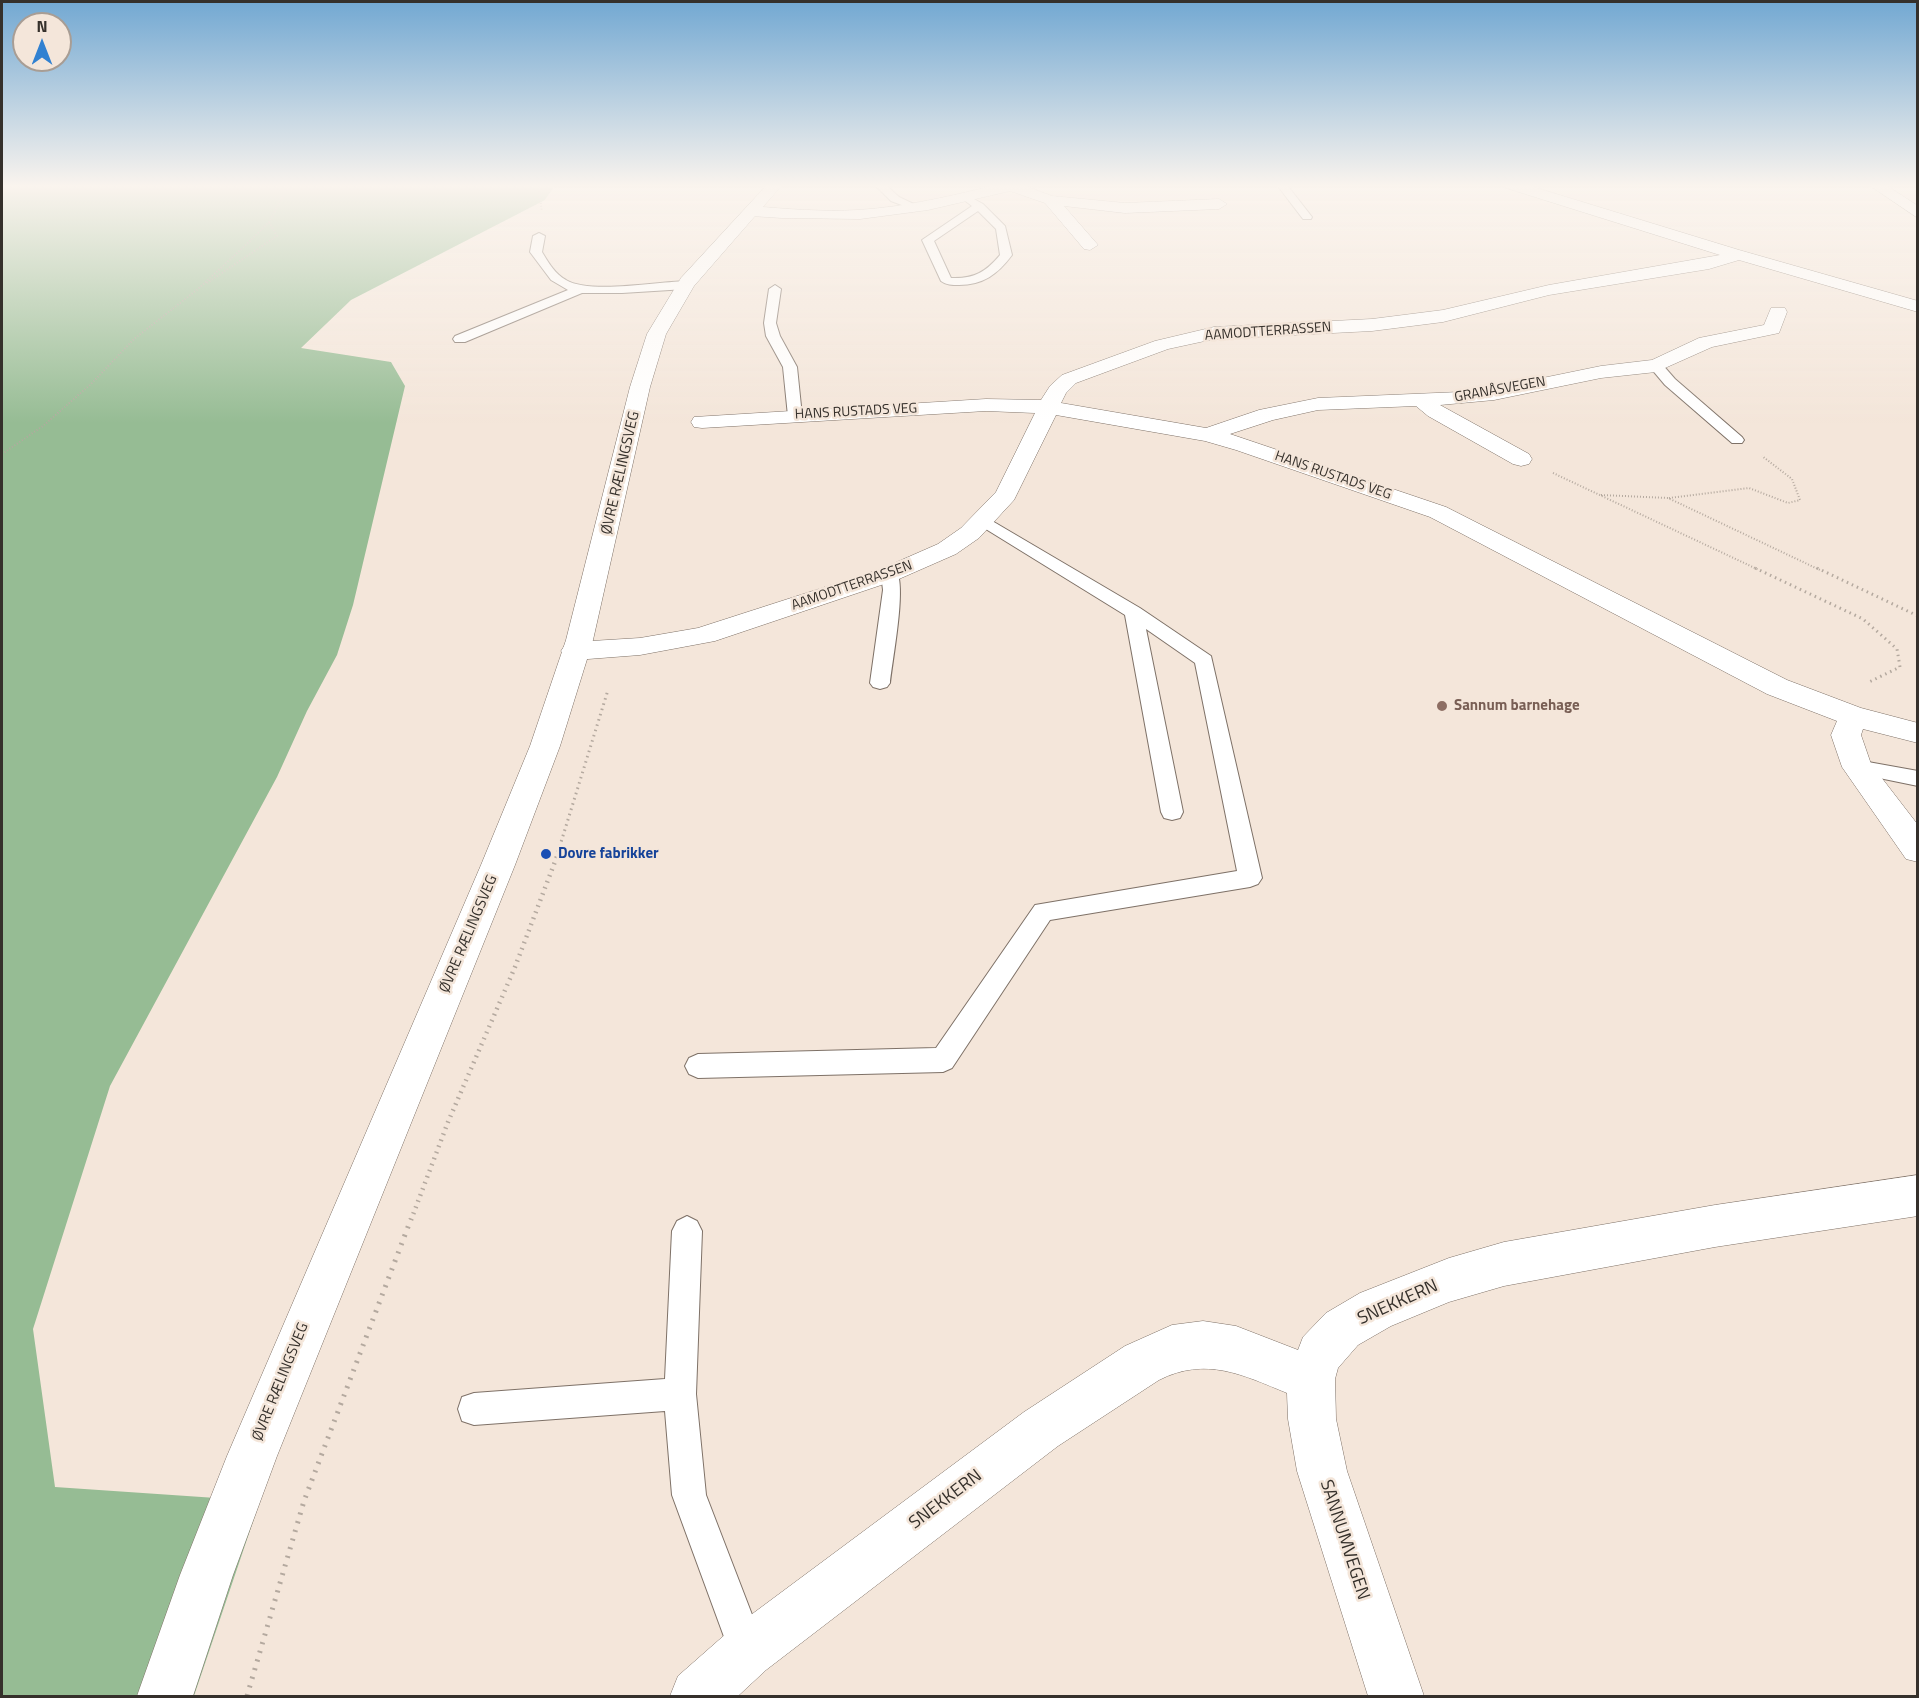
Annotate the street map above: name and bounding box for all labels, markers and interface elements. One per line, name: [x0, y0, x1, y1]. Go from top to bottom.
north arrow: [12, 12, 72, 72]
text: N: [36, 14, 48, 38]
street label: AAMODTTERRASSEN: [1204, 319, 1332, 345]
street label: GRANÅSVEGEN: [1453, 374, 1547, 406]
street label: HANS RUSTADS VEG: [794, 400, 918, 424]
street label: ØVRE RÆLINGSVEG: [598, 410, 644, 536]
street label: HANS RUSTADS VEG: [1272, 448, 1394, 504]
street label: AAMODTTERRASSEN: [789, 557, 915, 615]
place label: Sannum barnehage: [1454, 697, 1580, 715]
marker: Sannum barnehage: [1435, 699, 1449, 713]
place label: Dovre fabrikker: [558, 845, 659, 863]
marker: Dovre fabrikker: [539, 847, 553, 861]
street label: ØVRE RÆLINGSVEG: [436, 873, 502, 995]
street label: SNEKKERN: [1355, 1276, 1441, 1330]
street label: ØVRE RÆLINGSVEG: [249, 1320, 313, 1444]
street label: SNEKKERN: [905, 1466, 987, 1534]
street label: SANNUMVEGEN: [1314, 1477, 1374, 1603]

